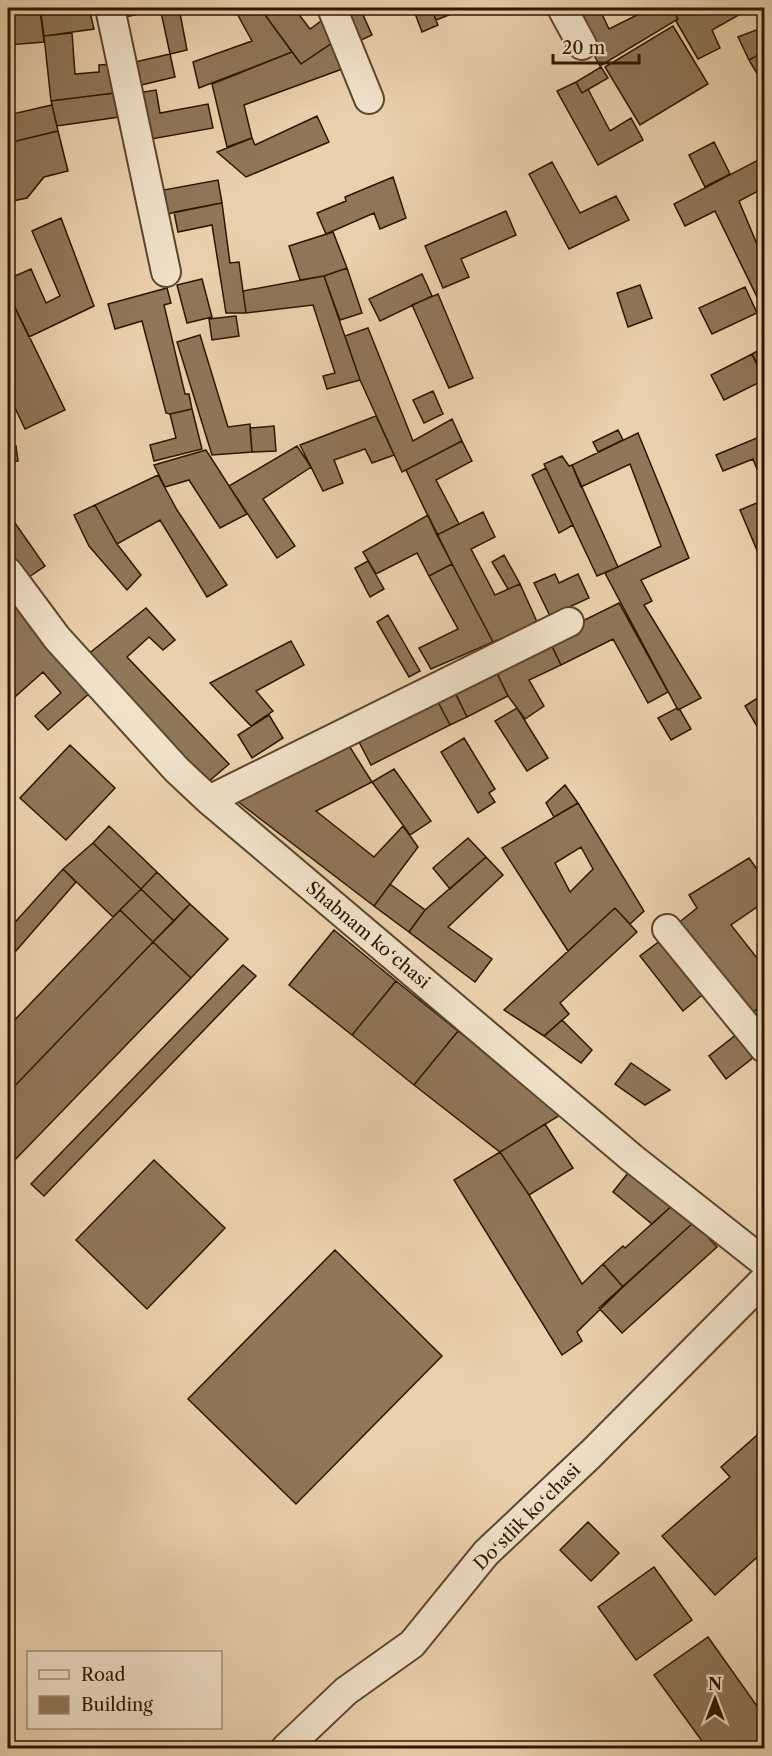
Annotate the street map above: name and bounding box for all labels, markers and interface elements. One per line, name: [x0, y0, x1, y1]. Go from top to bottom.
scale bar: [553, 27, 638, 65]
text: 20 m: [562, 37, 606, 59]
street label: Shabnam koʻchasi: [302, 877, 435, 994]
street label: Doʻstlik koʻchasi: [469, 1459, 585, 1575]
legend: [27, 1651, 222, 1729]
text: Road: [81, 1664, 126, 1686]
north arrow: [685, 1669, 745, 1729]
text: N: [708, 1674, 722, 1694]
text: Building: [81, 1694, 153, 1716]

